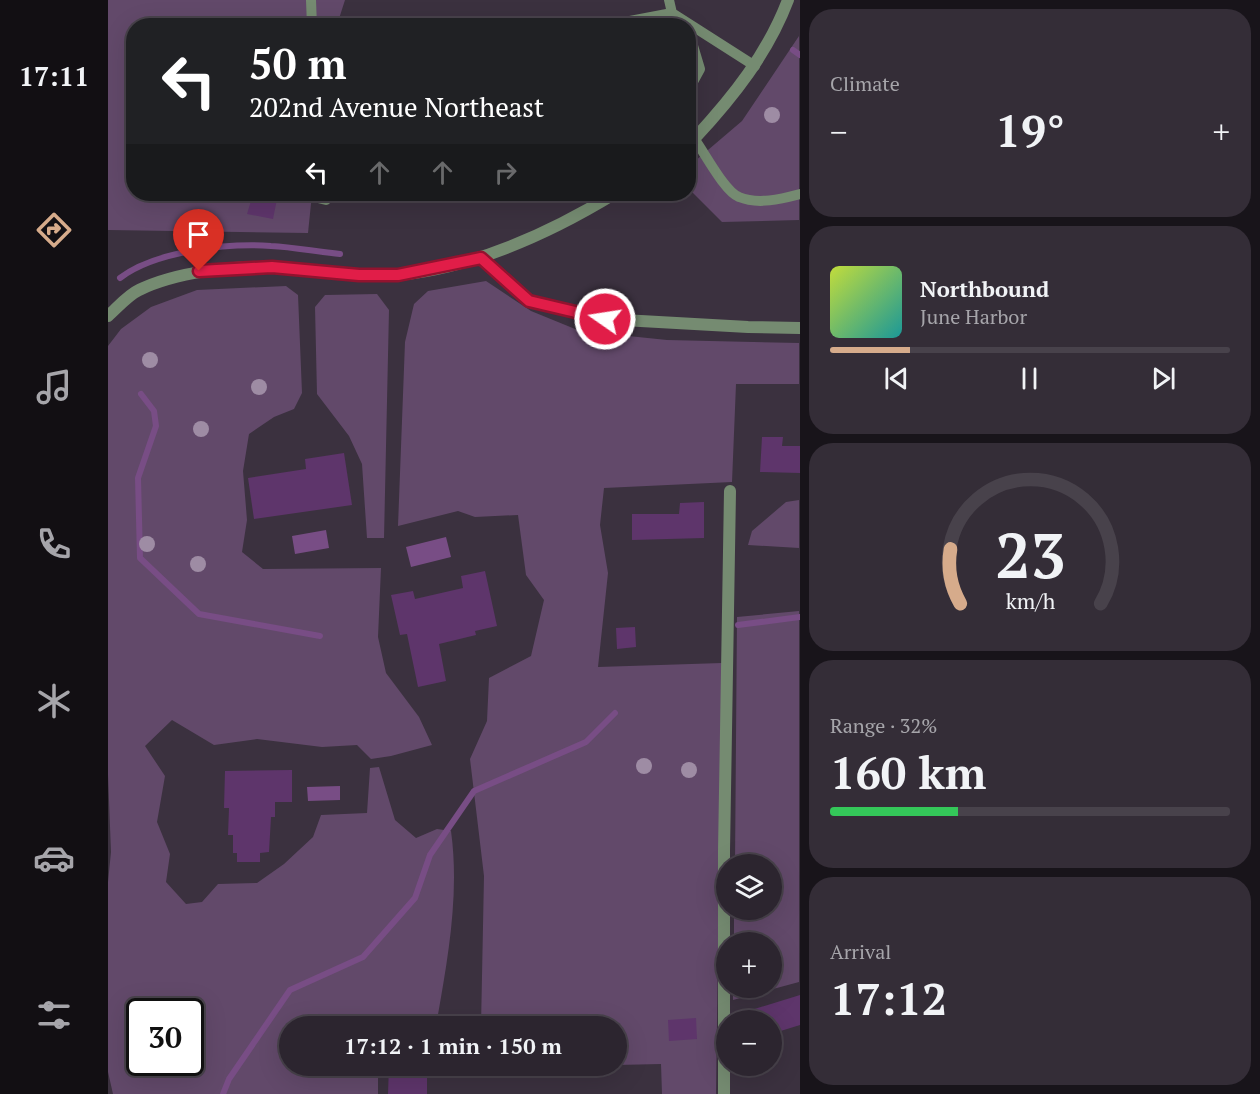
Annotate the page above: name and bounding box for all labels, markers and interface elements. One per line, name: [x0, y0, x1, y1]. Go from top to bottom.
text: 50 m: [249, 35, 347, 91]
icon: left: [150, 42, 228, 120]
text: 17:11: [19, 58, 89, 94]
text: Climate: [830, 70, 900, 97]
text: 202nd Avenue Northeast: [249, 89, 544, 125]
text: 19°: [995, 100, 1065, 160]
text: −: [830, 110, 848, 153]
text: +: [1212, 110, 1230, 153]
icon: left: [300, 156, 333, 189]
icon: ahead: [363, 156, 396, 189]
icon: ahead: [426, 156, 459, 189]
icon: right: [489, 156, 522, 189]
icon: directions: [33, 209, 75, 251]
pin: [173, 209, 224, 271]
icon: arrive: [182, 218, 215, 251]
text: Northbound: [920, 274, 1049, 303]
position arrow: [573, 287, 637, 351]
text: June Harbor: [920, 303, 1027, 330]
icon: previous: [880, 362, 913, 395]
icon: pause: [1013, 362, 1046, 395]
icon: next: [1147, 362, 1180, 395]
icon: music: [33, 366, 75, 408]
text: 23: [995, 513, 1065, 596]
icon: phone: [33, 523, 75, 565]
text: km/h: [1005, 587, 1055, 615]
icon: climate: [33, 680, 75, 722]
text: Range · 32%: [830, 712, 937, 739]
text: 160 km: [830, 742, 986, 802]
icon: car: [33, 837, 75, 879]
map controls: [716, 854, 782, 1076]
button: layers: [716, 854, 782, 920]
button: +: [716, 932, 782, 998]
text: Arrival: [830, 938, 891, 965]
text: 17:12: [830, 968, 947, 1028]
icon: filters: [33, 994, 75, 1036]
speed limit sign: 30: [126, 998, 204, 1076]
button: −: [716, 1010, 782, 1076]
text: 17:12 · 1 min · 150 m: [344, 1031, 562, 1060]

